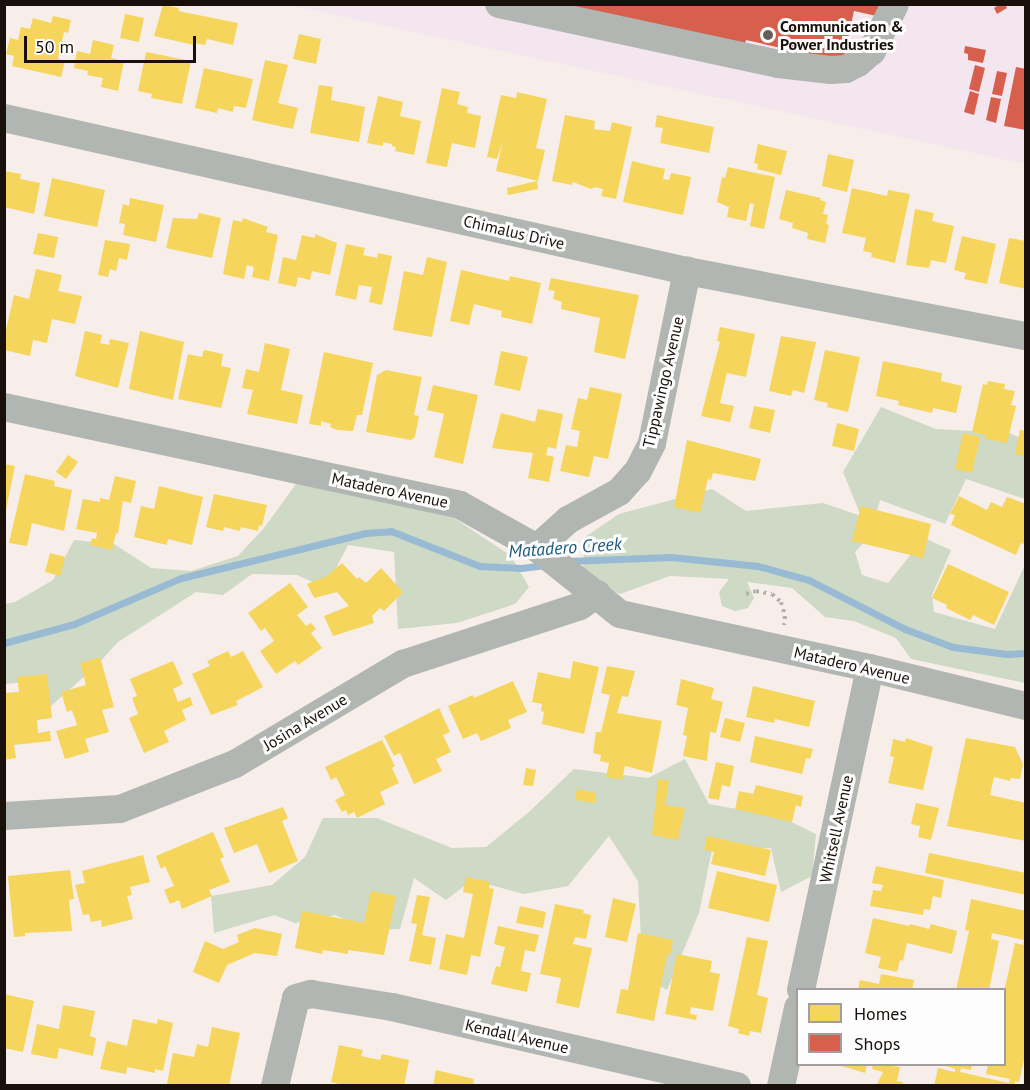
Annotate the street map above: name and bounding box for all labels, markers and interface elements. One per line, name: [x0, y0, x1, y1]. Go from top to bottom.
place label: Communication & Power Industries: [780, 16, 903, 54]
scale bar: [27, 24, 200, 62]
marker: Communication & Power Industries: [761, 28, 775, 42]
text: 50 m: [35, 35, 74, 58]
street label: Chimalus Drive: [462, 211, 566, 253]
street label: Tippawingo Avenue: [639, 314, 687, 450]
street label: Matadero Avenue: [330, 468, 450, 512]
water label: Matadero Creek: [507, 533, 623, 563]
street label: Matadero Avenue: [792, 642, 912, 688]
street label: Josina Avenue: [259, 689, 351, 755]
street label: Whitsell Avenue: [815, 773, 857, 885]
legend: [796, 988, 1006, 1066]
text: Homes: [854, 1002, 907, 1025]
street label: Kendall Avenue: [463, 1015, 571, 1057]
text: Shops: [854, 1032, 900, 1055]

